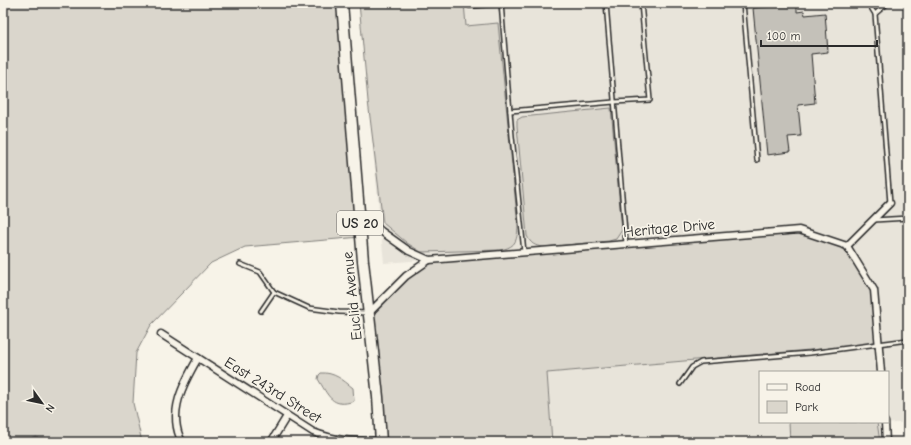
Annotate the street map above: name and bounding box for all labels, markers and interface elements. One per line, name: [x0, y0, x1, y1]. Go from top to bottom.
scale bar: [761, 22, 877, 48]
text: 100 m: [767, 29, 800, 43]
road number: US 20: [337, 211, 383, 235]
street label: Heritage Drive: [622, 215, 716, 241]
street label: Euclid Avenue: [338, 250, 366, 341]
street label: East 243rd Street: [221, 353, 325, 427]
legend: [759, 371, 889, 423]
text: Road: [795, 380, 821, 394]
north arrow: [22, 383, 62, 423]
text: Park: [795, 400, 818, 414]
text: N: [43, 402, 57, 415]

